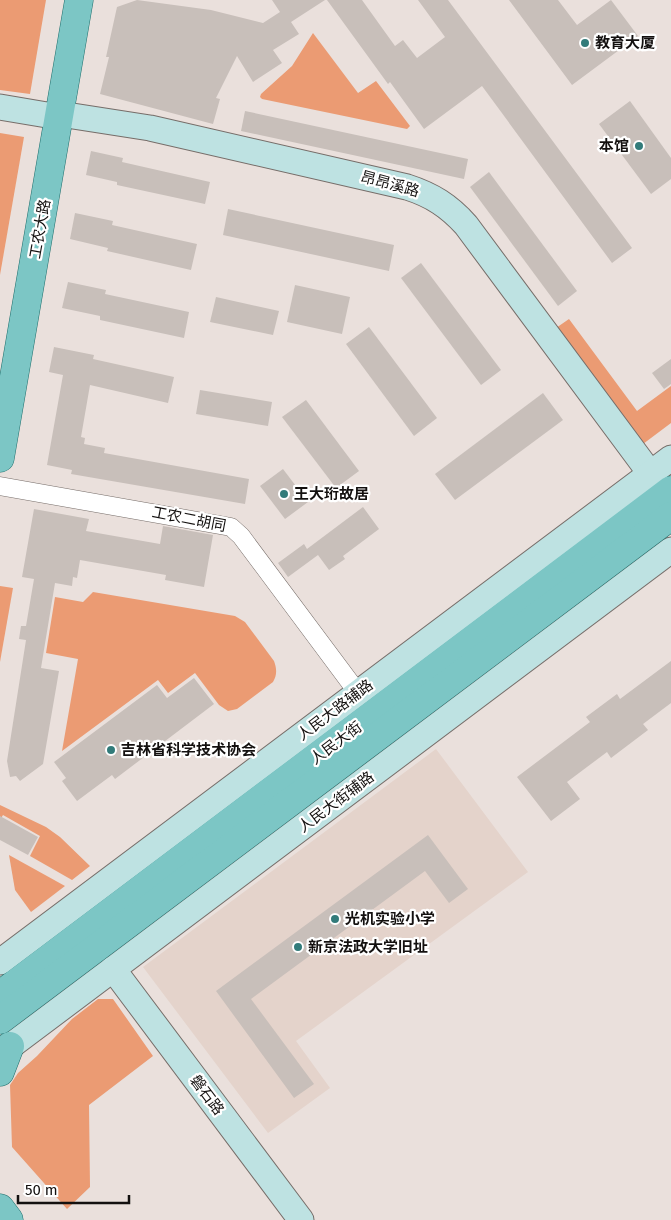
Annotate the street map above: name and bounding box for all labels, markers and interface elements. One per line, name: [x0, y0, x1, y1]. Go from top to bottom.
place label: 教育大厦: [595, 34, 655, 52]
marker: 教育大厦: [579, 37, 591, 49]
place label: 本馆: [599, 137, 629, 155]
marker: 本馆: [633, 140, 645, 152]
street label: 昂昂溪路: [359, 168, 421, 200]
street label: 工农大路: [26, 198, 54, 260]
place label: 王大珩故居: [294, 485, 369, 503]
marker: 王大珩故居: [278, 488, 290, 500]
street label: 工农二胡同: [150, 503, 228, 535]
street label: 人民大路辅路: [294, 676, 376, 744]
street label: 人民大街: [307, 718, 365, 768]
place label: 吉林省科学技术协会: [121, 741, 256, 759]
marker: 吉林省科学技术协会: [105, 744, 117, 756]
street label: 人民大街辅路: [295, 768, 377, 836]
place label: 光机实验小学: [345, 910, 435, 928]
marker: 光机实验小学: [329, 913, 341, 925]
place label: 新京法政大学旧址: [308, 938, 428, 956]
marker: 新京法政大学旧址: [292, 941, 304, 953]
street label: 磐石路: [186, 1072, 228, 1118]
scale bar: [18, 1172, 129, 1204]
text: 50 m: [25, 1181, 58, 1199]

